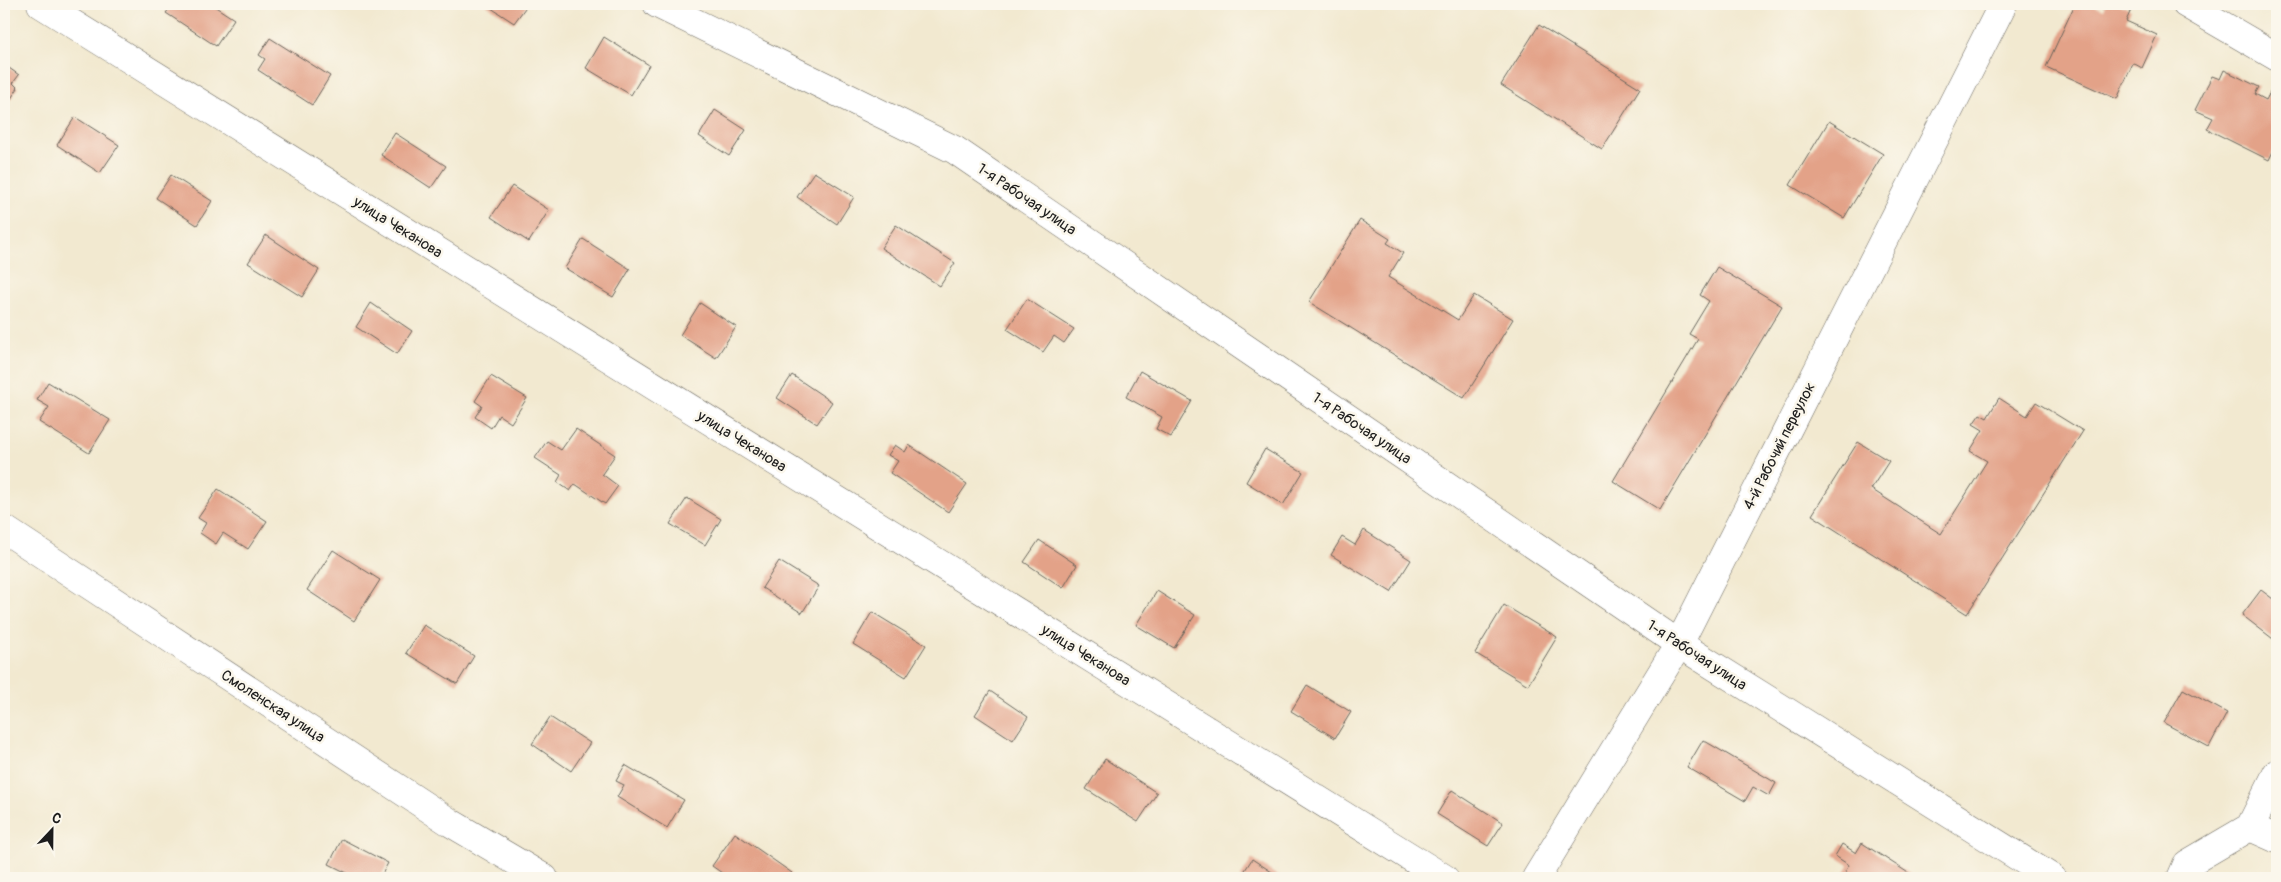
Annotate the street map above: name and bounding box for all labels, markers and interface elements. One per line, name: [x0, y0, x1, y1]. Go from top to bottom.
street label: 1-я Рабочая улица: [974, 159, 1080, 240]
street label: улица Чеканова: [349, 192, 446, 262]
street label: 4-й Рабочий переулок: [1739, 379, 1820, 513]
street label: 1-я Рабочая улица: [1309, 388, 1415, 469]
street label: улица Чеканова: [693, 406, 790, 476]
street label: 1-я Рабочая улица: [1643, 616, 1750, 695]
street label: улица Чеканова: [1037, 620, 1134, 690]
street label: Смоленская улица: [217, 666, 328, 747]
north arrow: [28, 804, 78, 854]
text: С: [49, 809, 64, 828]

